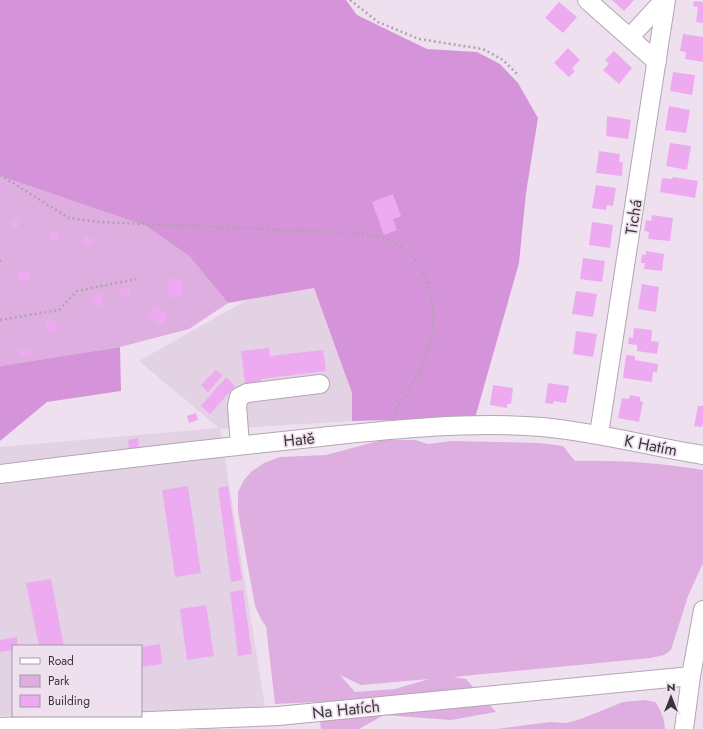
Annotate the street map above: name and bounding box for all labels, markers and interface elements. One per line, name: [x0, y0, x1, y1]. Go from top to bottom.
street label: Tichá: [619, 198, 648, 236]
street label: Hatě: [282, 426, 316, 453]
street label: K Hatím: [622, 429, 679, 462]
legend: [12, 645, 142, 717]
text: Road: [48, 652, 74, 670]
text: Park: [48, 672, 70, 690]
north arrow: [651, 677, 691, 717]
text: N: [667, 679, 675, 695]
text: Building: [48, 692, 90, 710]
street label: Na Hatích: [311, 695, 381, 724]

